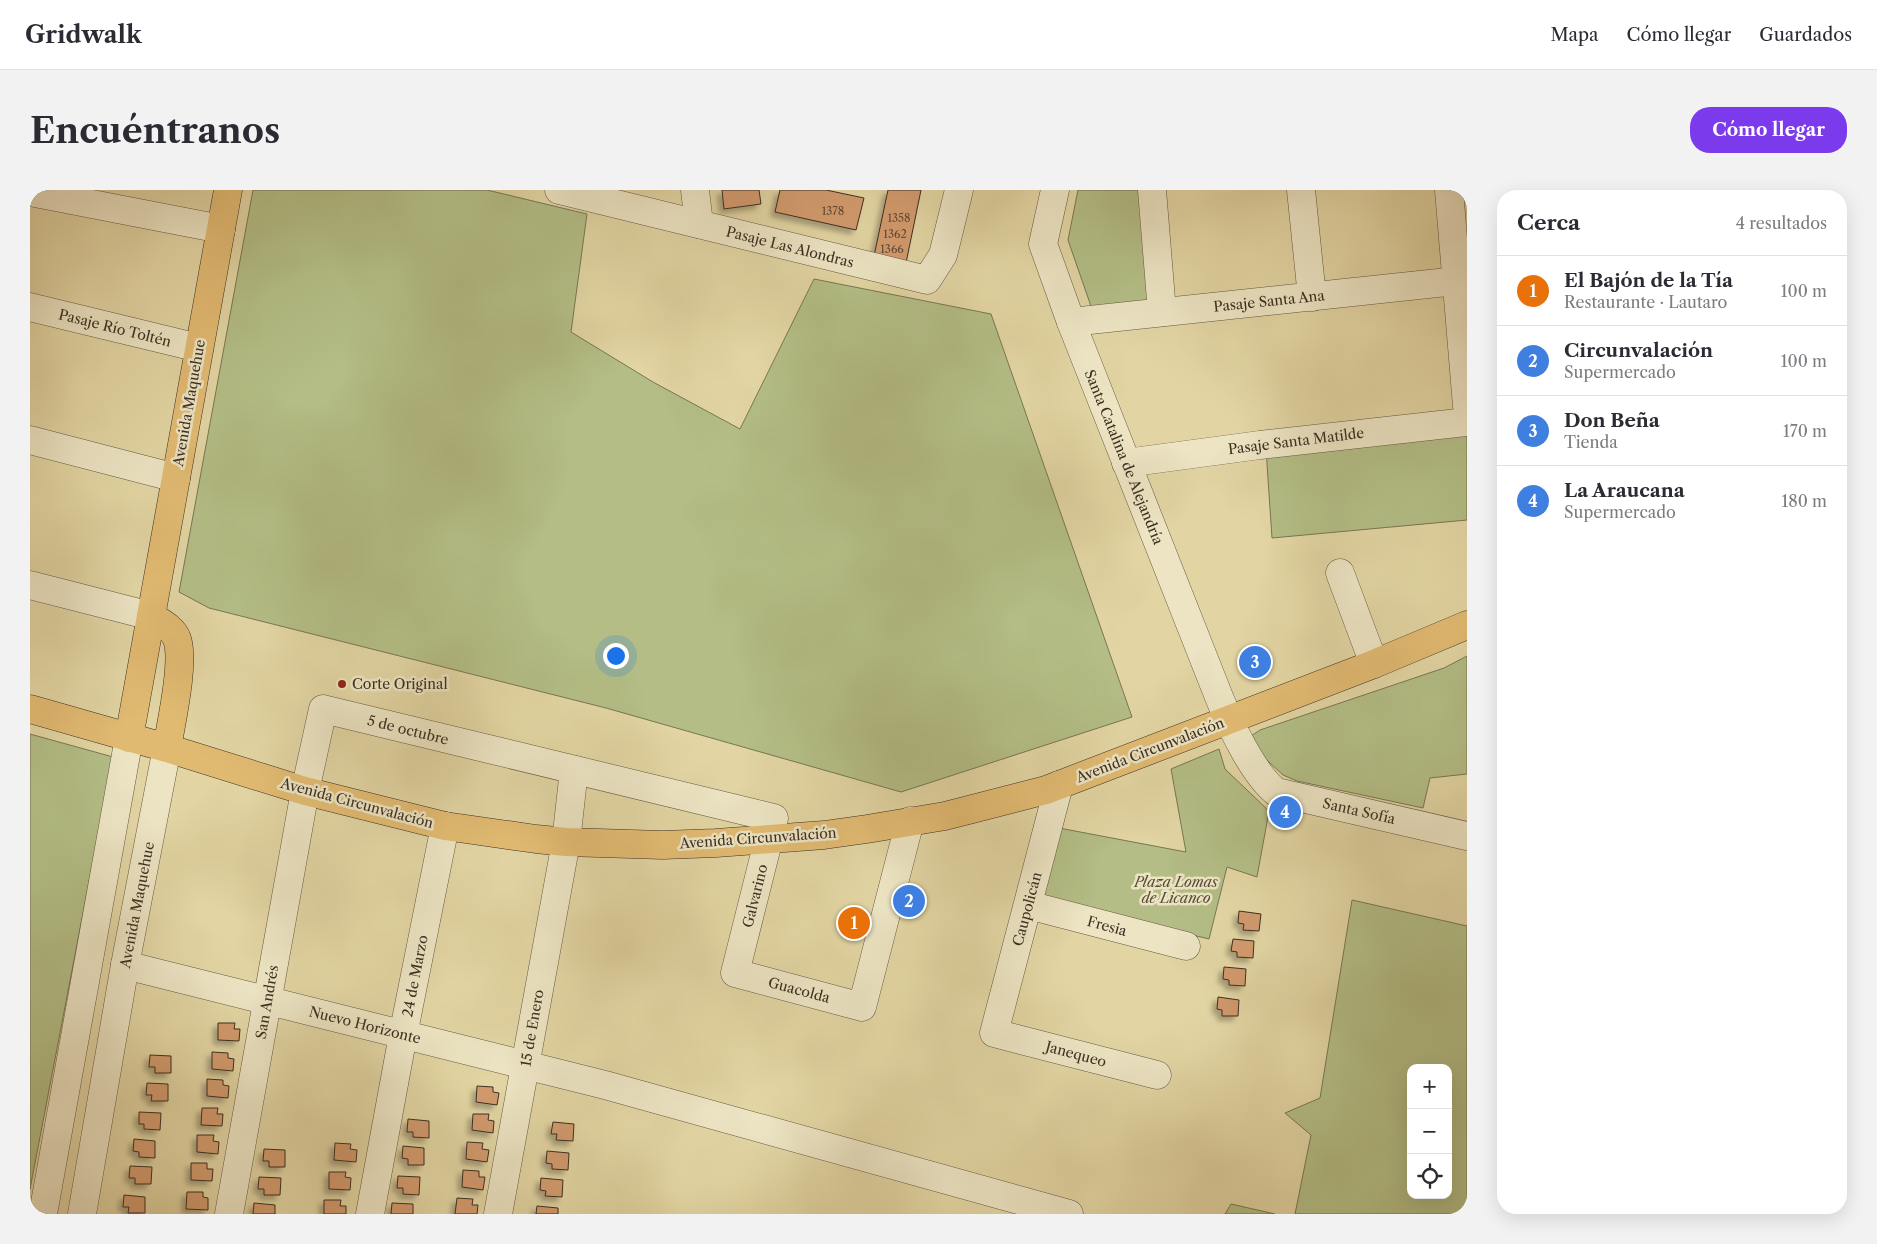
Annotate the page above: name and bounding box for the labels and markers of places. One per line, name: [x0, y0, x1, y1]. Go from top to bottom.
pin: 3: [1239, 643, 1271, 681]
place label: Corte Original: [352, 675, 448, 693]
marker: Corte Original: [336, 678, 348, 690]
pin: 4: [1269, 793, 1301, 831]
pin: 2: [893, 882, 925, 920]
pin: 1: [838, 904, 870, 942]

